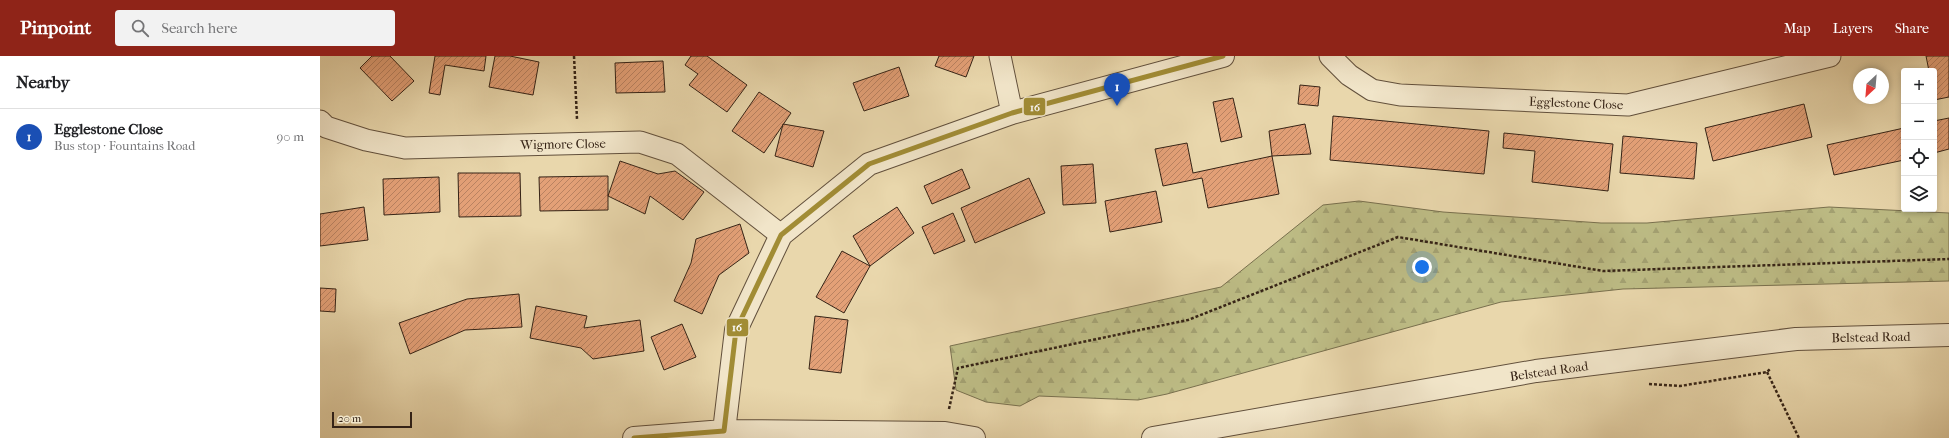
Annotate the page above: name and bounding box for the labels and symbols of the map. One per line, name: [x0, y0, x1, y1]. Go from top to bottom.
north arrow: [1853, 68, 1889, 104]
pin: 1: [1104, 73, 1130, 106]
street label: Egglestone Close: [1529, 94, 1624, 112]
line badge: 16: [1023, 97, 1046, 116]
text: 16: [1030, 101, 1041, 114]
street label: Wigmore Close: [519, 136, 606, 152]
your location: [1412, 257, 1432, 277]
line badge: 16: [726, 318, 749, 337]
text: 16: [732, 321, 743, 334]
street label: Belstead Road: [1831, 329, 1912, 345]
street label: Belstead Road: [1509, 358, 1590, 384]
scale bar: [332, 410, 412, 429]

